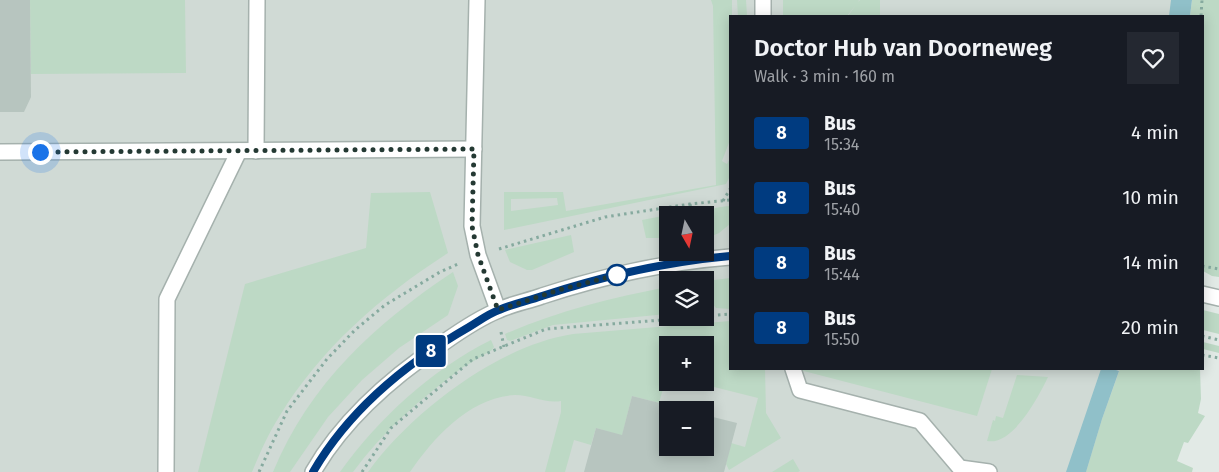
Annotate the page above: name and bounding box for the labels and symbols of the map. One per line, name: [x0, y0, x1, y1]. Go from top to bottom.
your location: [28, 140, 53, 165]
north arrow: [659, 206, 714, 261]
unlabelled marker: [606, 264, 628, 286]
line badge: 8: [415, 335, 447, 367]

